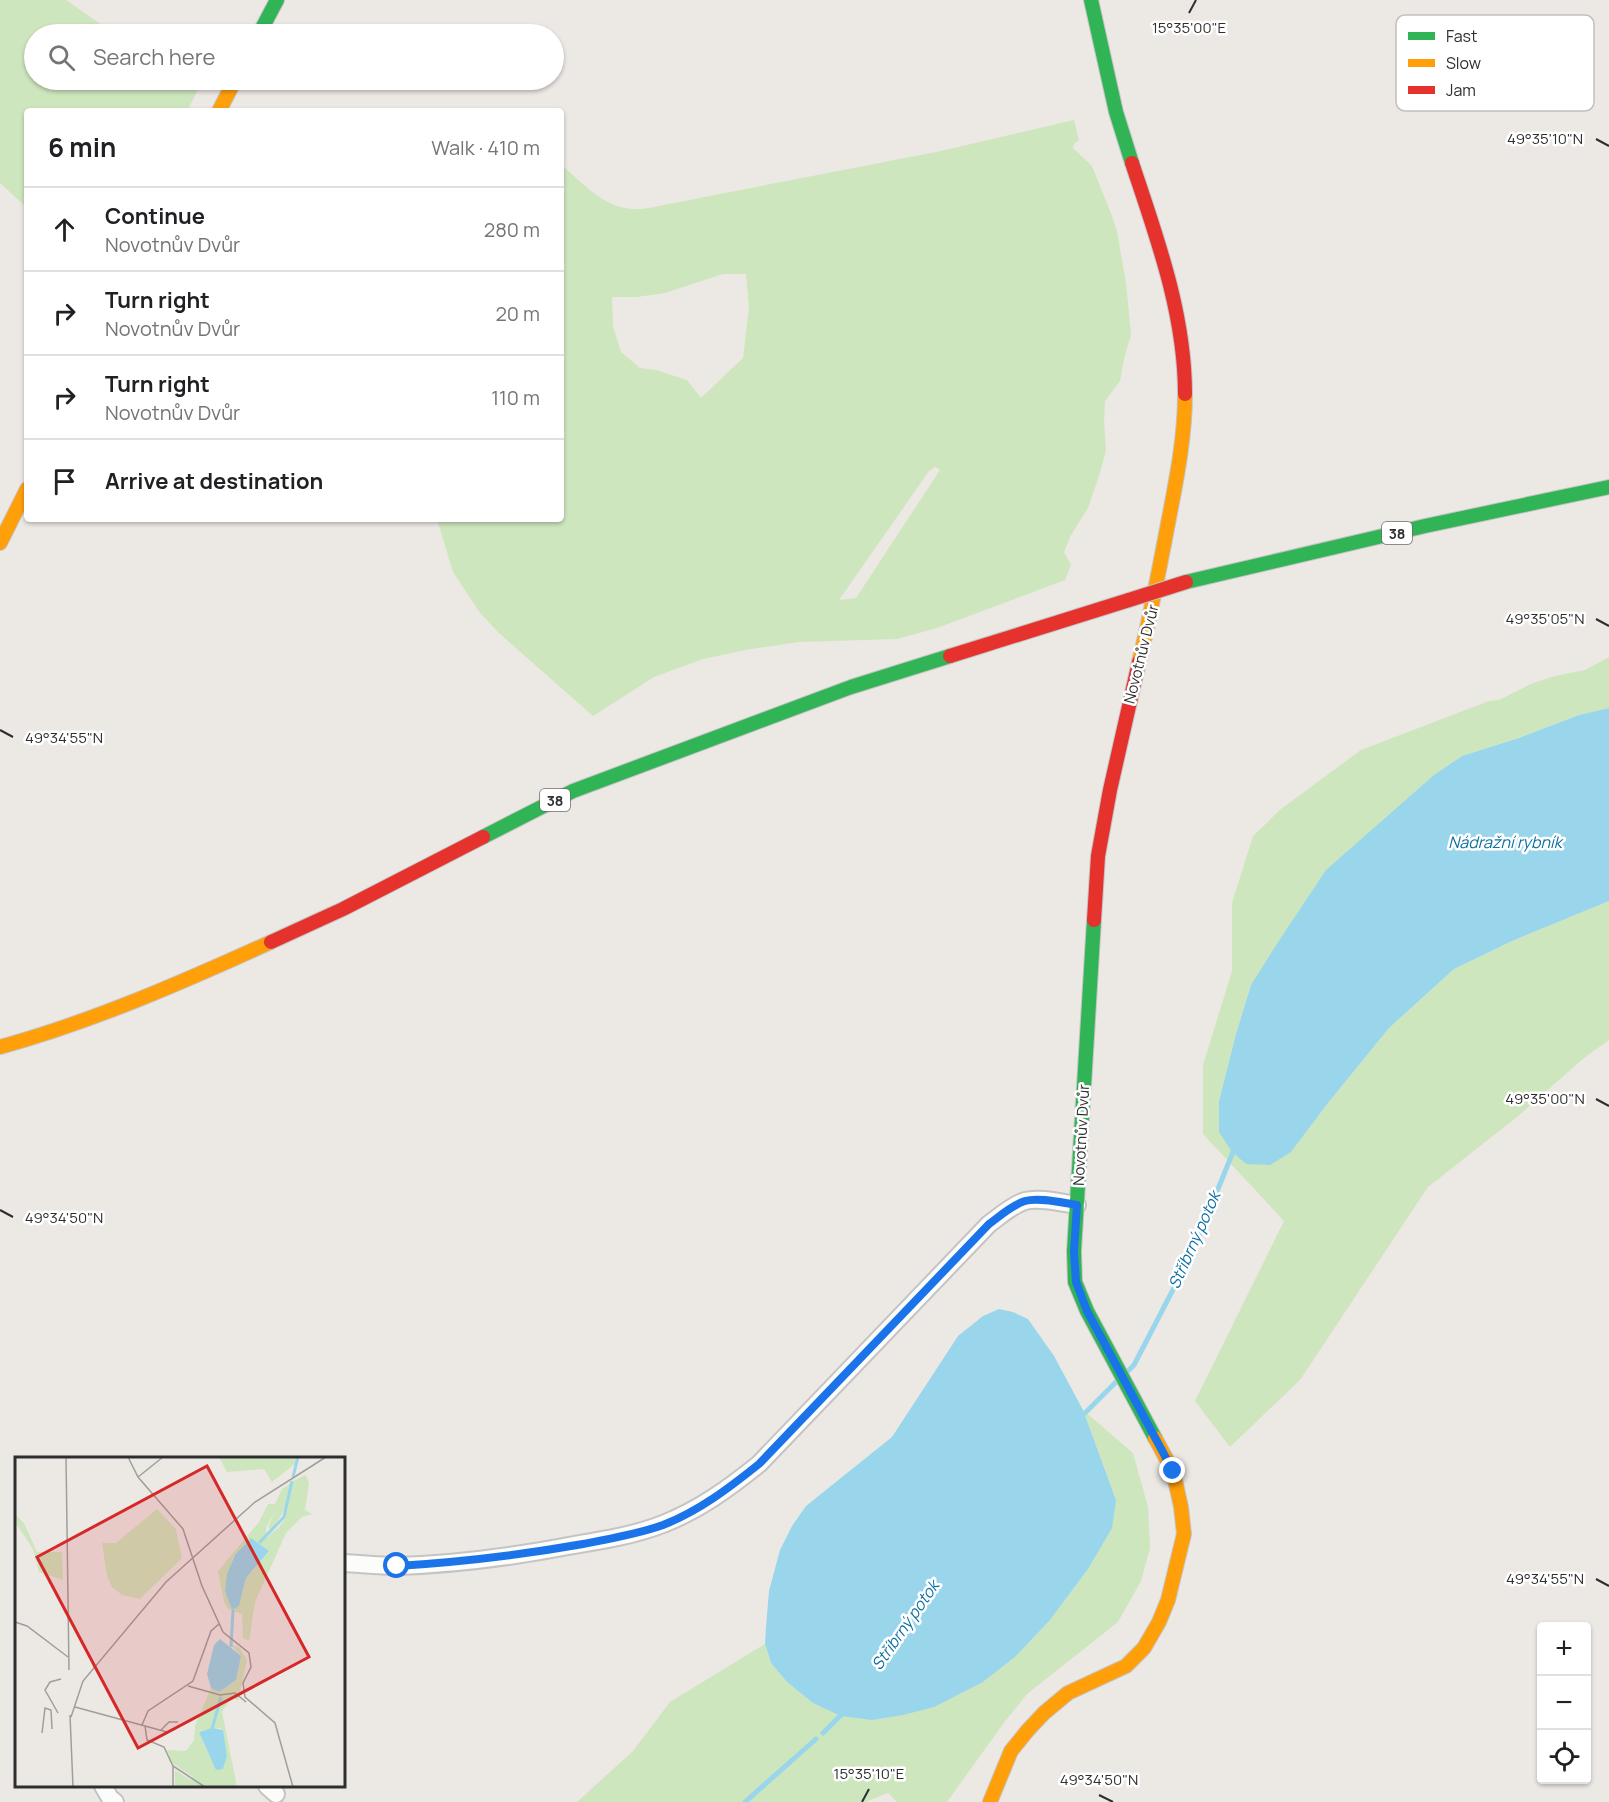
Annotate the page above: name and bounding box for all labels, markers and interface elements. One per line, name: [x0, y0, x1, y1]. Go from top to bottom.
legend: [1396, 15, 1594, 111]
text: 15°35'00"E: [1152, 17, 1226, 38]
search box: [24, 24, 564, 90]
text: Fast: [1446, 25, 1477, 47]
icon: search: [45, 41, 78, 74]
text: Search here: [93, 42, 215, 72]
text: Slow: [1446, 52, 1481, 74]
text: Jam: [1446, 79, 1476, 101]
text: 49°35'10"N: [1507, 128, 1583, 149]
text: 6 min: [48, 129, 116, 165]
text: Walk · 410 m: [431, 134, 540, 161]
text: Continue: [105, 201, 205, 231]
icon: ahead: [48, 213, 81, 246]
text: 280 m: [484, 216, 540, 243]
text: Novotnův Dvůr: [105, 231, 240, 258]
text: Turn right: [105, 285, 210, 315]
icon: right: [48, 297, 81, 330]
text: 20 m: [495, 300, 540, 327]
text: Novotnův Dvůr: [105, 315, 240, 342]
text: Turn right: [105, 369, 210, 399]
icon: right: [48, 381, 81, 414]
text: 110 m: [491, 384, 540, 411]
text: Novotnův Dvůr: [105, 399, 240, 426]
icon: arrive: [48, 465, 81, 498]
text: Arrive at destination: [105, 466, 323, 496]
road number: 38: [1382, 522, 1412, 544]
street label: Novotnův Dvůr: [1119, 602, 1164, 706]
text: 49°35'05"N: [1506, 608, 1584, 629]
text: 49°34'55"N: [25, 727, 103, 748]
road number: 38: [540, 789, 570, 811]
water label: Nádražní rybník: [1448, 831, 1564, 853]
street label: Novotnův Dvůr: [1068, 1083, 1094, 1186]
text: 49°35'00"N: [1505, 1088, 1585, 1109]
water label: Stříbrný potok: [1163, 1186, 1226, 1292]
text: 49°34'50"N: [25, 1207, 103, 1228]
inset map: [15, 1457, 345, 1787]
route end: [1159, 1457, 1185, 1483]
route start: [383, 1552, 409, 1578]
text: 49°34'55"N: [1506, 1568, 1584, 1589]
water label: Stříbrný potok: [866, 1574, 945, 1674]
map controls: [1537, 1622, 1591, 1784]
button: +: [1537, 1622, 1591, 1676]
button: −: [1537, 1676, 1591, 1730]
button: locate: [1537, 1730, 1591, 1784]
text: 15°35'10"E: [834, 1763, 904, 1784]
text: 49°34'50"N: [1060, 1769, 1138, 1790]

